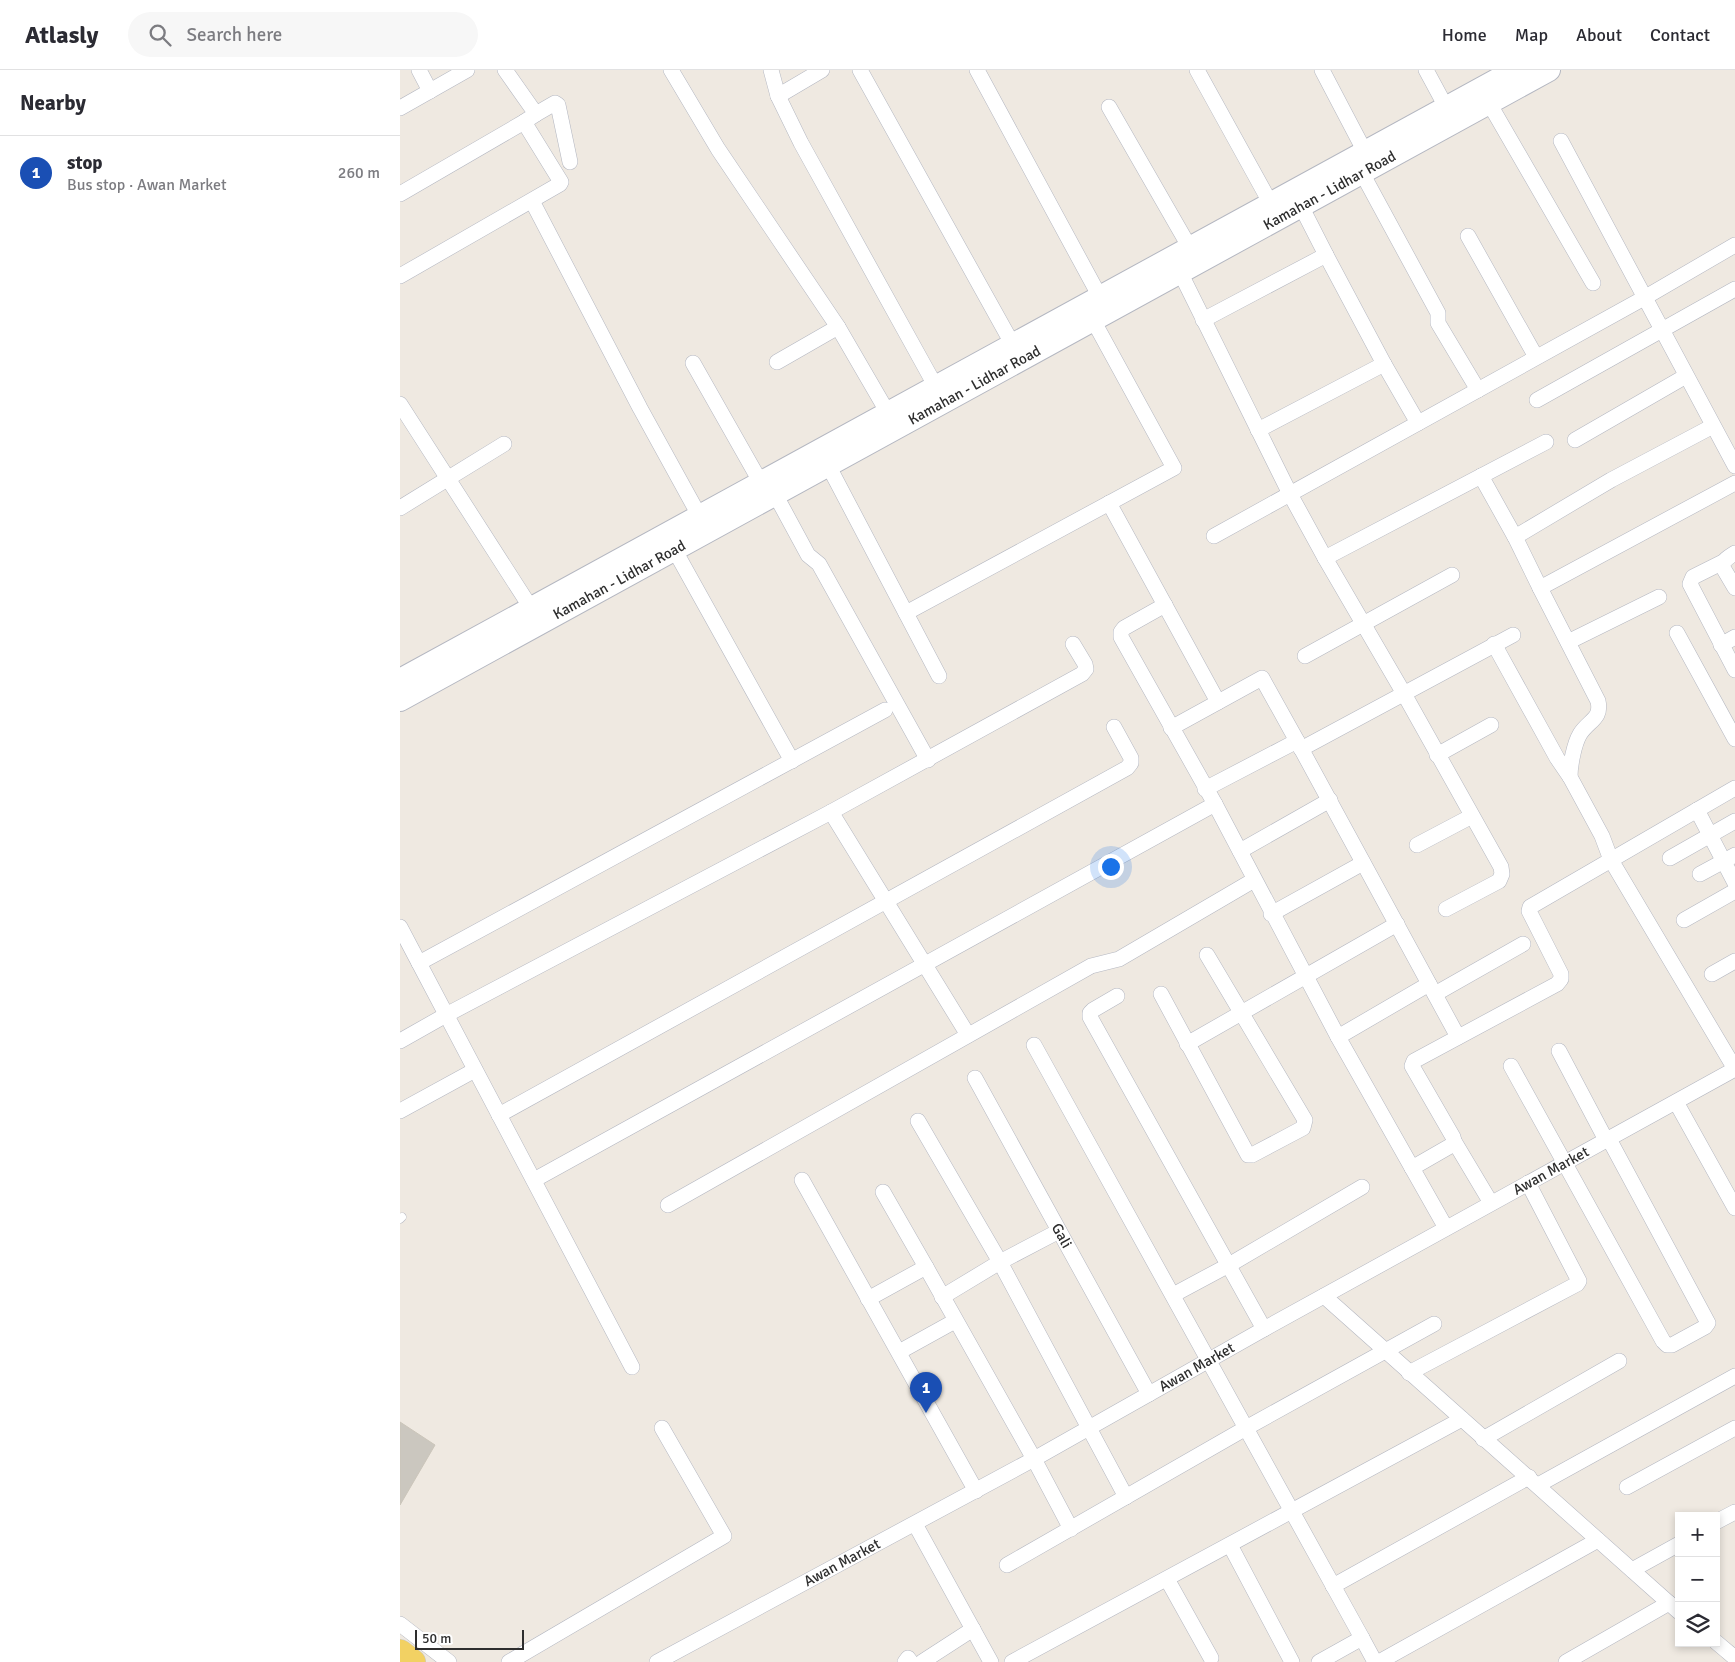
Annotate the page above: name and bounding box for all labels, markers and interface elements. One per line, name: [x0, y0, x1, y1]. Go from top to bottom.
search box: [128, 12, 478, 57]
text: Atlasly: [25, 20, 98, 50]
icon: search: [146, 21, 174, 49]
text: Search here: [186, 23, 282, 47]
text: Home: [1442, 24, 1487, 46]
text: Map: [1515, 24, 1548, 46]
text: About: [1576, 24, 1622, 46]
text: Contact: [1650, 24, 1710, 46]
text: Nearby: [20, 90, 86, 116]
street label: Kamahan - Lidhar Road: [1260, 147, 1399, 234]
text: stop: [67, 151, 103, 175]
text: 1: [32, 163, 40, 183]
text: 260 m: [338, 163, 380, 183]
text: Bus stop · Awan Market: [67, 175, 227, 195]
street label: Kamahan - Lidhar Road: [905, 342, 1044, 429]
street label: Kamahan - Lidhar Road: [550, 536, 689, 623]
your location: [1098, 854, 1124, 880]
street label: Awan Market: [1510, 1142, 1592, 1199]
street label: Gali: [1048, 1220, 1076, 1251]
street label: Awan Market: [1156, 1339, 1238, 1396]
pin: 1: [910, 1372, 942, 1413]
map controls: [1675, 1512, 1720, 1647]
button: +: [1675, 1512, 1720, 1557]
street label: Awan Market: [801, 1535, 883, 1590]
button: −: [1675, 1557, 1720, 1602]
button: layers: [1675, 1602, 1720, 1647]
scale bar: [415, 1627, 524, 1650]
text: 50 m: [422, 1630, 451, 1647]

